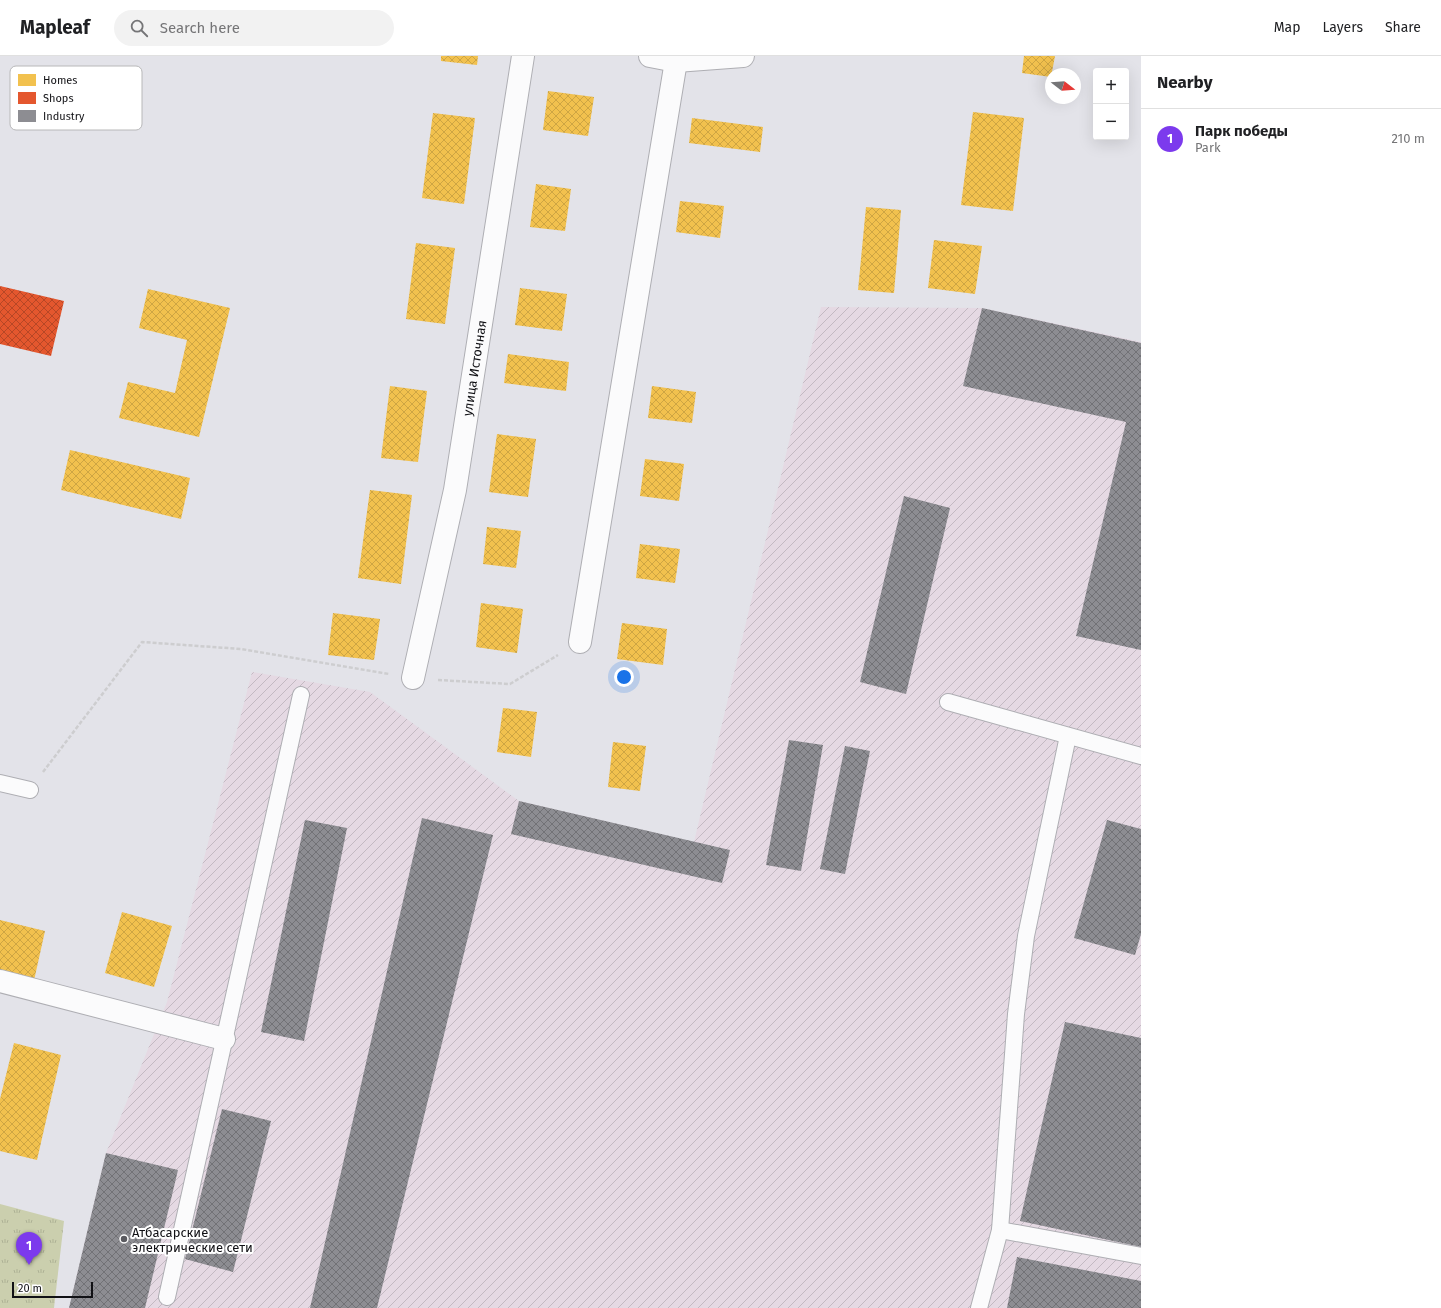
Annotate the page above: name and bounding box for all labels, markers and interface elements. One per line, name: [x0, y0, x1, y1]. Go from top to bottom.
search box: [114, 10, 394, 46]
text: Mapleaf: [20, 16, 90, 39]
icon: search: [128, 17, 150, 39]
text: Search here: [160, 19, 240, 37]
text: Map: [1274, 19, 1300, 36]
text: Layers: [1322, 19, 1363, 36]
text: Share: [1385, 19, 1421, 36]
legend: [10, 66, 142, 130]
north arrow: [1045, 68, 1081, 104]
map controls: [1093, 68, 1129, 140]
button: +: [1093, 68, 1129, 104]
text: Nearby: [1157, 72, 1212, 93]
text: Homes: [43, 74, 77, 87]
text: Shops: [43, 92, 74, 105]
button: −: [1093, 104, 1129, 140]
text: Industry: [43, 110, 85, 123]
text: Парк победы: [1195, 122, 1288, 140]
text: 1: [1167, 131, 1173, 146]
text: 210 m: [1391, 131, 1425, 146]
text: Park: [1195, 140, 1221, 155]
street label: улица Источная: [459, 319, 489, 417]
your location: [614, 667, 634, 687]
place label: Атбасарские электрические сети: [132, 1225, 253, 1255]
pin: 1: [16, 1232, 42, 1265]
marker: Атбасарские электрические сети: [119, 1234, 129, 1244]
scale bar: [12, 1280, 93, 1299]
text: 20 m: [18, 1282, 42, 1295]

